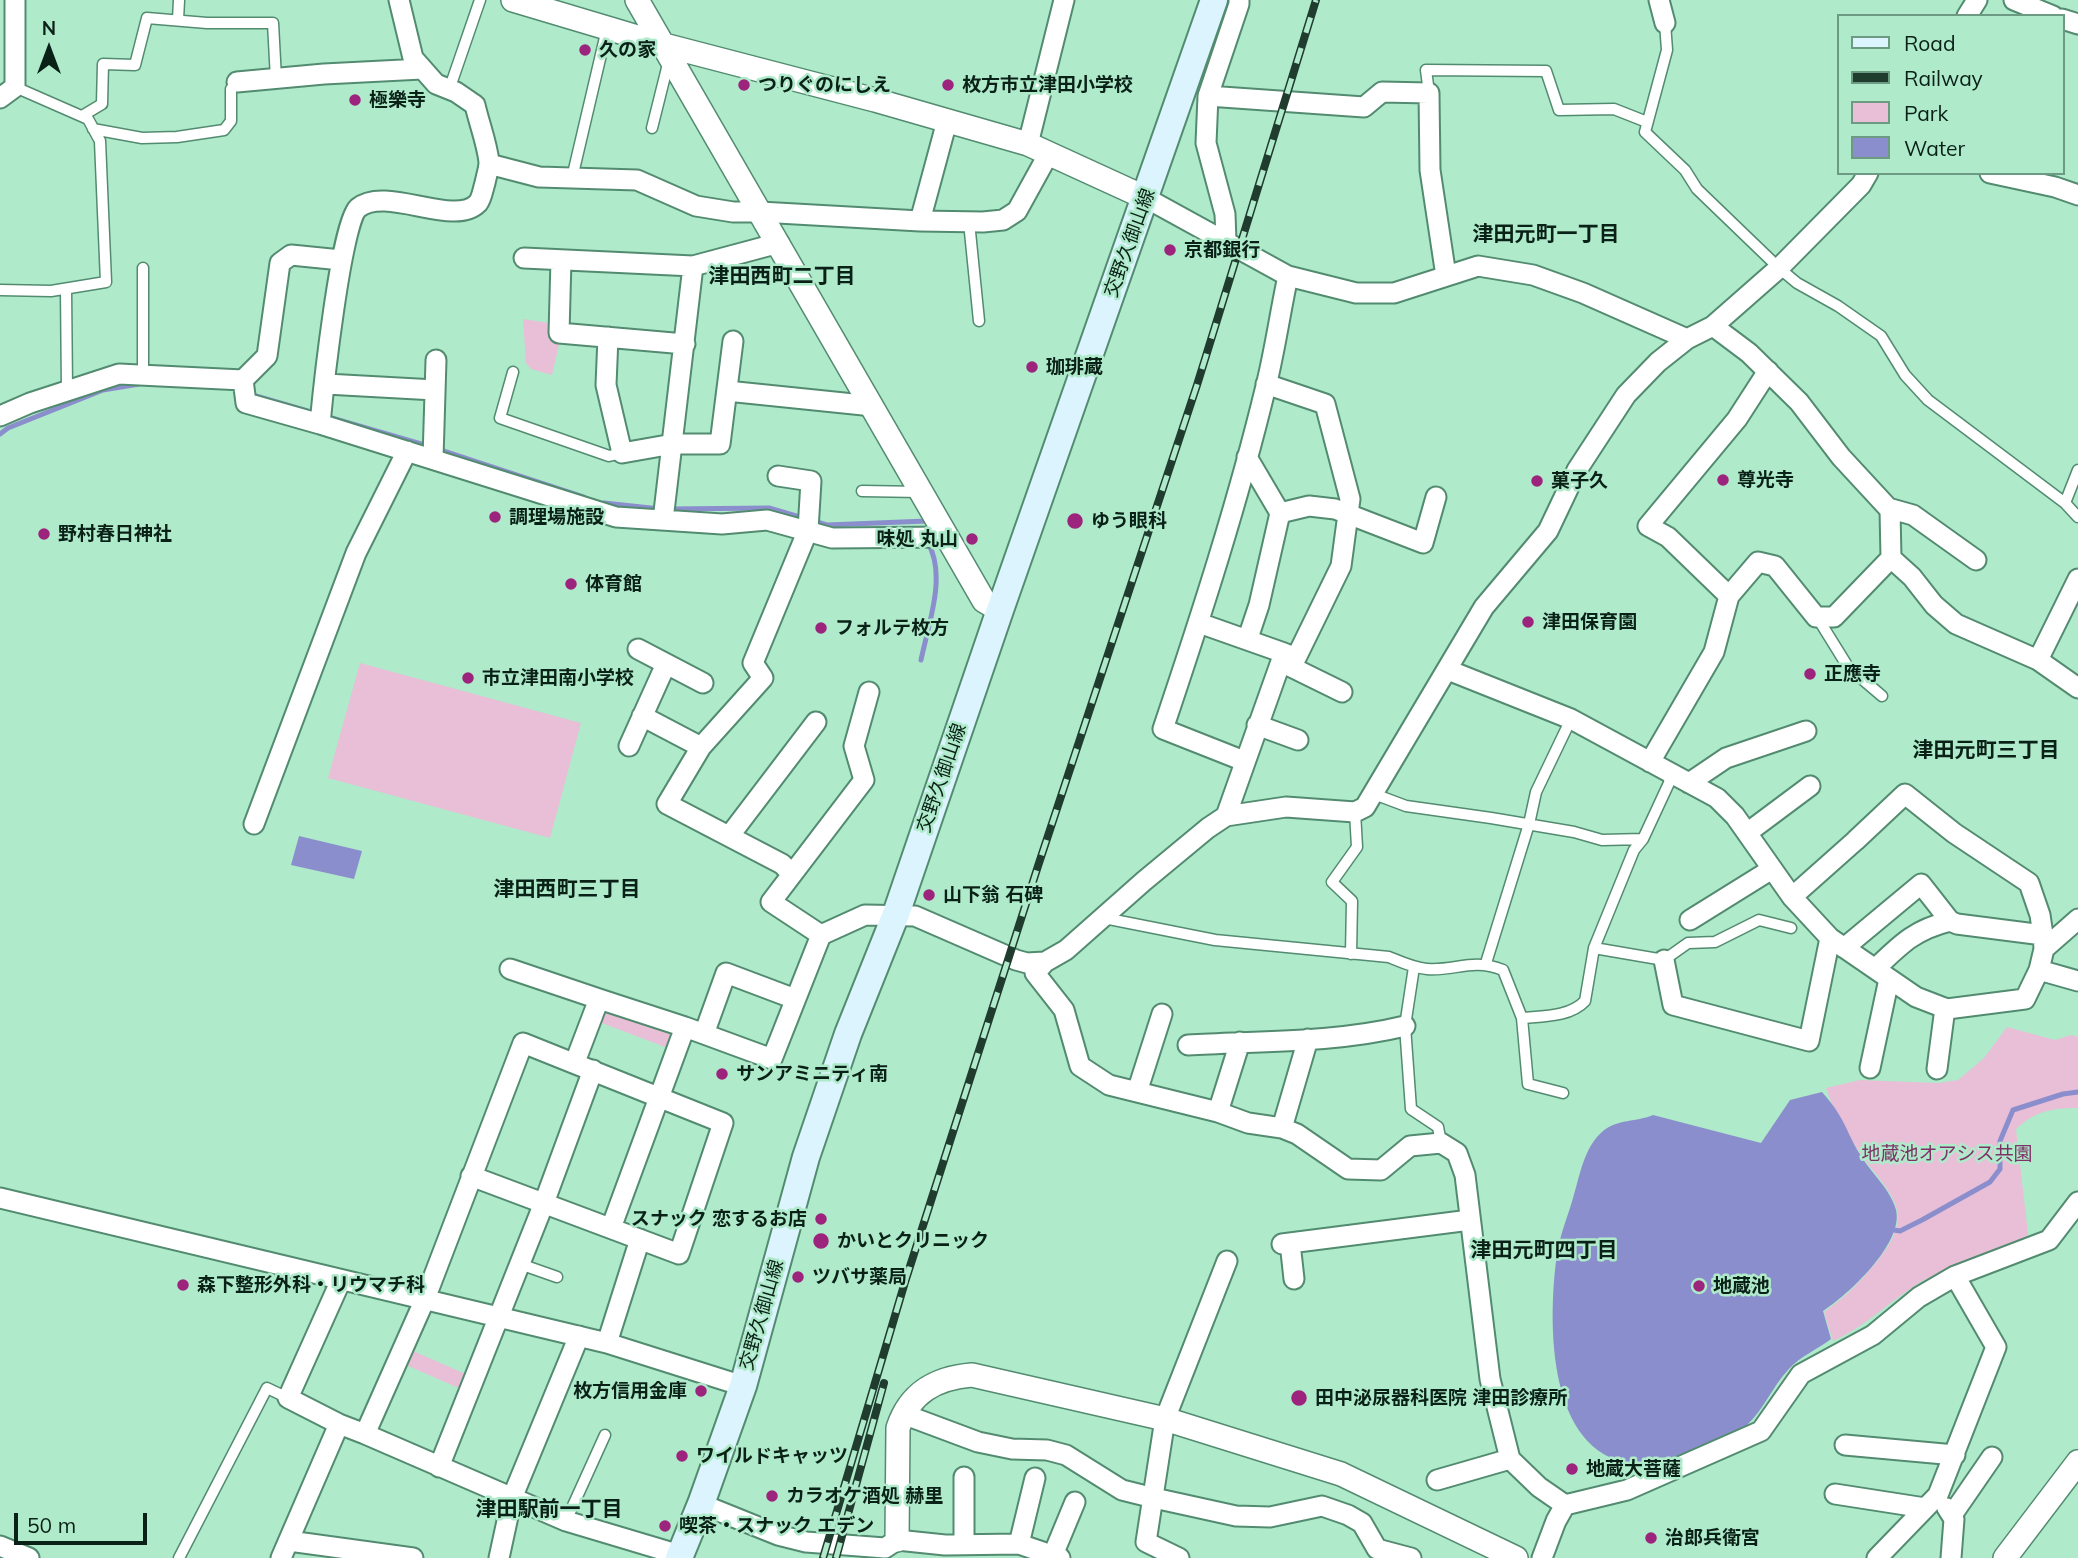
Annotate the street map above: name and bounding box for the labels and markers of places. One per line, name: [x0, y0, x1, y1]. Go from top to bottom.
place label: 久の家: [599, 39, 656, 61]
marker: 久の家: [577, 42, 593, 58]
place label: つりぐのにしえ: [758, 74, 891, 96]
place label: 枚方市立津田小学校: [962, 74, 1133, 96]
marker: つりぐのにしえ: [736, 77, 752, 93]
marker: 枚方市立津田小学校: [940, 77, 956, 93]
place label: 極樂寺: [369, 89, 426, 111]
marker: 極樂寺: [347, 92, 363, 108]
place label: 京都銀行: [1184, 239, 1260, 261]
marker: 京都銀行: [1162, 242, 1178, 258]
place label: 珈琲蔵: [1046, 356, 1103, 378]
marker: 珈琲蔵: [1024, 359, 1040, 375]
place label: 尊光寺: [1737, 469, 1794, 491]
place label: 菓子久: [1551, 470, 1608, 492]
marker: 尊光寺: [1715, 472, 1731, 488]
marker: 菓子久: [1529, 473, 1545, 489]
place label: 調理場施設: [509, 506, 604, 528]
marker: 調理場施設: [487, 509, 503, 525]
place label: ゆう眼科: [1091, 510, 1167, 532]
marker: ゆう眼科: [1065, 511, 1085, 531]
place label: 野村春日神社: [58, 523, 172, 545]
marker: 野村春日神社: [36, 526, 52, 542]
place label: 味処 丸山: [877, 528, 958, 550]
marker: 味処 丸山: [964, 531, 980, 547]
place label: 体育館: [585, 573, 642, 595]
marker: 体育館: [563, 576, 579, 592]
place label: 津田保育園: [1542, 611, 1637, 633]
marker: 津田保育園: [1520, 614, 1536, 630]
place label: フォルテ枚方: [835, 617, 949, 639]
marker: フォルテ枚方: [813, 620, 829, 636]
place label: 正應寺: [1824, 663, 1881, 685]
marker: 正應寺: [1802, 666, 1818, 682]
place label: 市立津田南小学校: [482, 667, 634, 689]
marker: 市立津田南小学校: [460, 670, 476, 686]
place label: 山下翁 石碑: [943, 884, 1043, 906]
marker: 山下翁 石碑: [921, 887, 937, 903]
place label: サンアミニティ南: [736, 1063, 888, 1085]
marker: サンアミニティ南: [714, 1066, 730, 1082]
place label: スナック 恋するお店: [631, 1208, 807, 1230]
marker: スナック 恋するお店: [813, 1211, 829, 1227]
place label: かいとクリニック: [837, 1230, 989, 1252]
marker: かいとクリニック: [811, 1231, 831, 1251]
place label: ツバサ薬局: [812, 1266, 907, 1288]
marker: ツバサ薬局: [790, 1269, 806, 1285]
place label: 森下整形外科・リウマチ科: [197, 1274, 425, 1296]
place label: 地蔵池: [1713, 1275, 1770, 1297]
marker: 森下整形外科・リウマチ科: [175, 1277, 191, 1293]
marker: 地蔵池: [1691, 1278, 1707, 1294]
place label: 枚方信用金庫: [573, 1380, 687, 1402]
marker: 枚方信用金庫: [693, 1383, 709, 1399]
place label: 田中泌尿器科医院 津田診療所: [1315, 1387, 1567, 1409]
marker: 田中泌尿器科医院 津田診療所: [1289, 1388, 1309, 1408]
place label: ワイルドキャッツ: [696, 1445, 848, 1467]
marker: ワイルドキャッツ: [674, 1448, 690, 1464]
place label: 地蔵大菩薩: [1586, 1458, 1681, 1480]
marker: 地蔵大菩薩: [1564, 1461, 1580, 1477]
place label: カラオケ酒処 赫里: [786, 1485, 943, 1507]
marker: カラオケ酒処 赫里: [764, 1488, 780, 1504]
place label: 喫茶・スナック エデン: [679, 1515, 874, 1537]
marker: 喫茶・スナック エデン: [657, 1518, 673, 1534]
place label: 治郎兵衛宮: [1665, 1527, 1760, 1549]
marker: 治郎兵衛宮: [1643, 1530, 1659, 1546]

